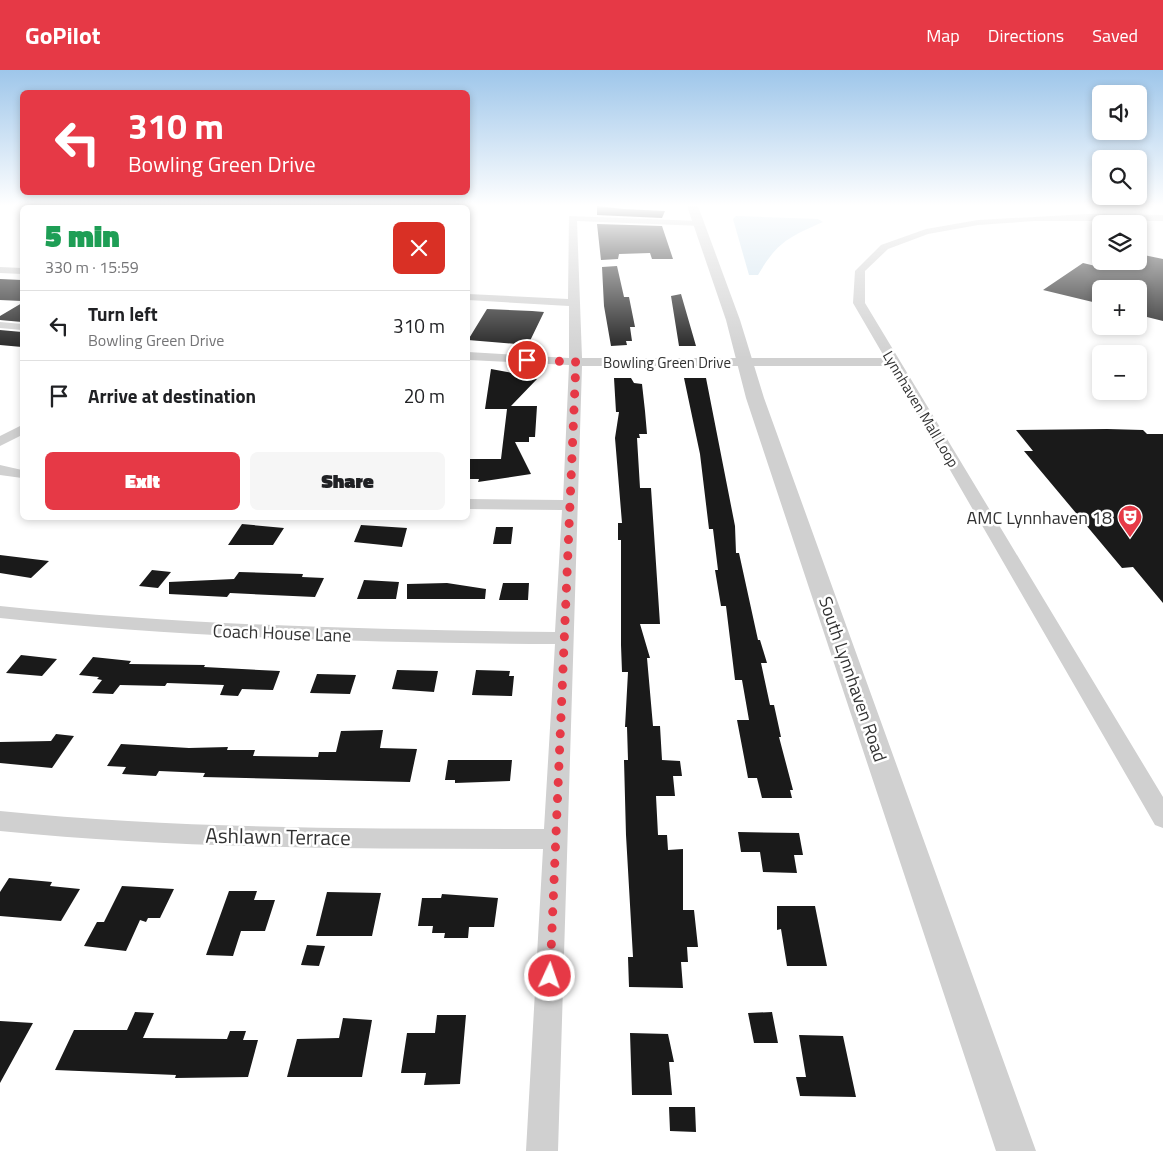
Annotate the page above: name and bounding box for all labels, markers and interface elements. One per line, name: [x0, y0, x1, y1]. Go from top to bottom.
text: GoPilot: [25, 17, 101, 53]
text: Map: [926, 22, 960, 49]
text: Directions: [988, 22, 1064, 49]
text: Saved: [1092, 22, 1138, 49]
map controls: [1092, 85, 1147, 400]
button: sound: [1092, 85, 1147, 140]
text: 310 m: [128, 99, 224, 153]
icon: left: [45, 110, 110, 175]
text: Bowling Green Drive: [128, 147, 316, 181]
button: search: [1092, 150, 1147, 205]
text: 5 min: [45, 213, 120, 259]
button: layers: [1092, 215, 1147, 270]
button: close: [393, 222, 445, 274]
text: 330 m · 15:59: [45, 255, 139, 279]
button: +: [1092, 280, 1147, 335]
text: Turn left: [88, 299, 158, 328]
text: 310 m: [393, 311, 445, 340]
icon: left: [45, 312, 73, 340]
text: Bowling Green Drive: [88, 328, 224, 352]
pin: [506, 339, 548, 381]
button: −: [1092, 345, 1147, 400]
icon: arrive: [513, 346, 541, 374]
street label: Lynnhaven Mall Loop: [877, 346, 965, 472]
street label: Bowling Green Drive: [603, 351, 731, 374]
text: Arrive at destination: [88, 381, 256, 410]
text: 20 m: [404, 381, 445, 410]
icon: arrive: [45, 382, 73, 410]
button: Exit: [45, 452, 240, 510]
button: Share: [250, 452, 445, 510]
place label: AMC Lynnhaven 18: [967, 504, 1112, 531]
theatre icon: AMC Lynnhaven 18: [1117, 504, 1143, 538]
street label: South Lynnhaven Road: [812, 593, 894, 765]
street label: Coach House Lane: [212, 617, 352, 649]
street label: Ashlawn Terrace: [205, 819, 351, 853]
position arrow: [523, 949, 575, 1001]

